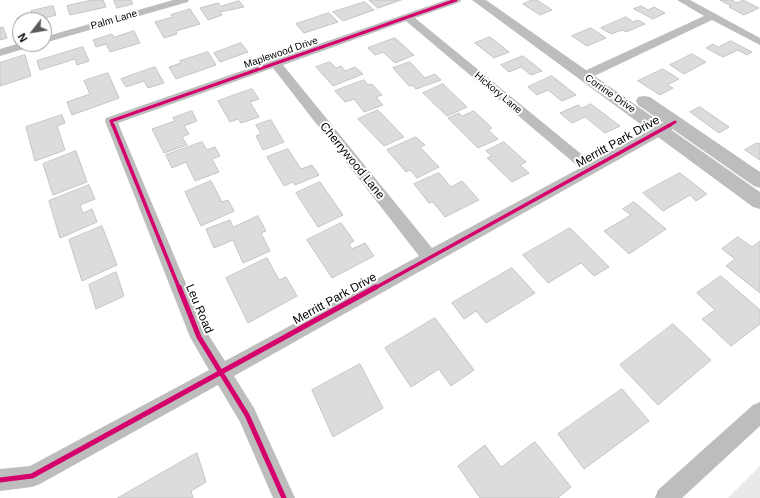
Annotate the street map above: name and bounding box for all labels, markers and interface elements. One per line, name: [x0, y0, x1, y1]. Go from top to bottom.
street label: Palm Lane: [89, 8, 139, 32]
north arrow: [12, 12, 52, 52]
text: N: [15, 31, 30, 44]
street label: Maplewood Drive: [243, 35, 319, 71]
street label: Hickory Lane: [472, 70, 524, 116]
street label: Corrine Drive: [582, 72, 638, 116]
street label: Merritt Park Drive: [574, 113, 662, 171]
street label: Cherrywood Lane: [317, 120, 387, 202]
street label: Merritt Park Drive: [291, 270, 379, 328]
street label: Leu Road: [182, 282, 216, 336]

